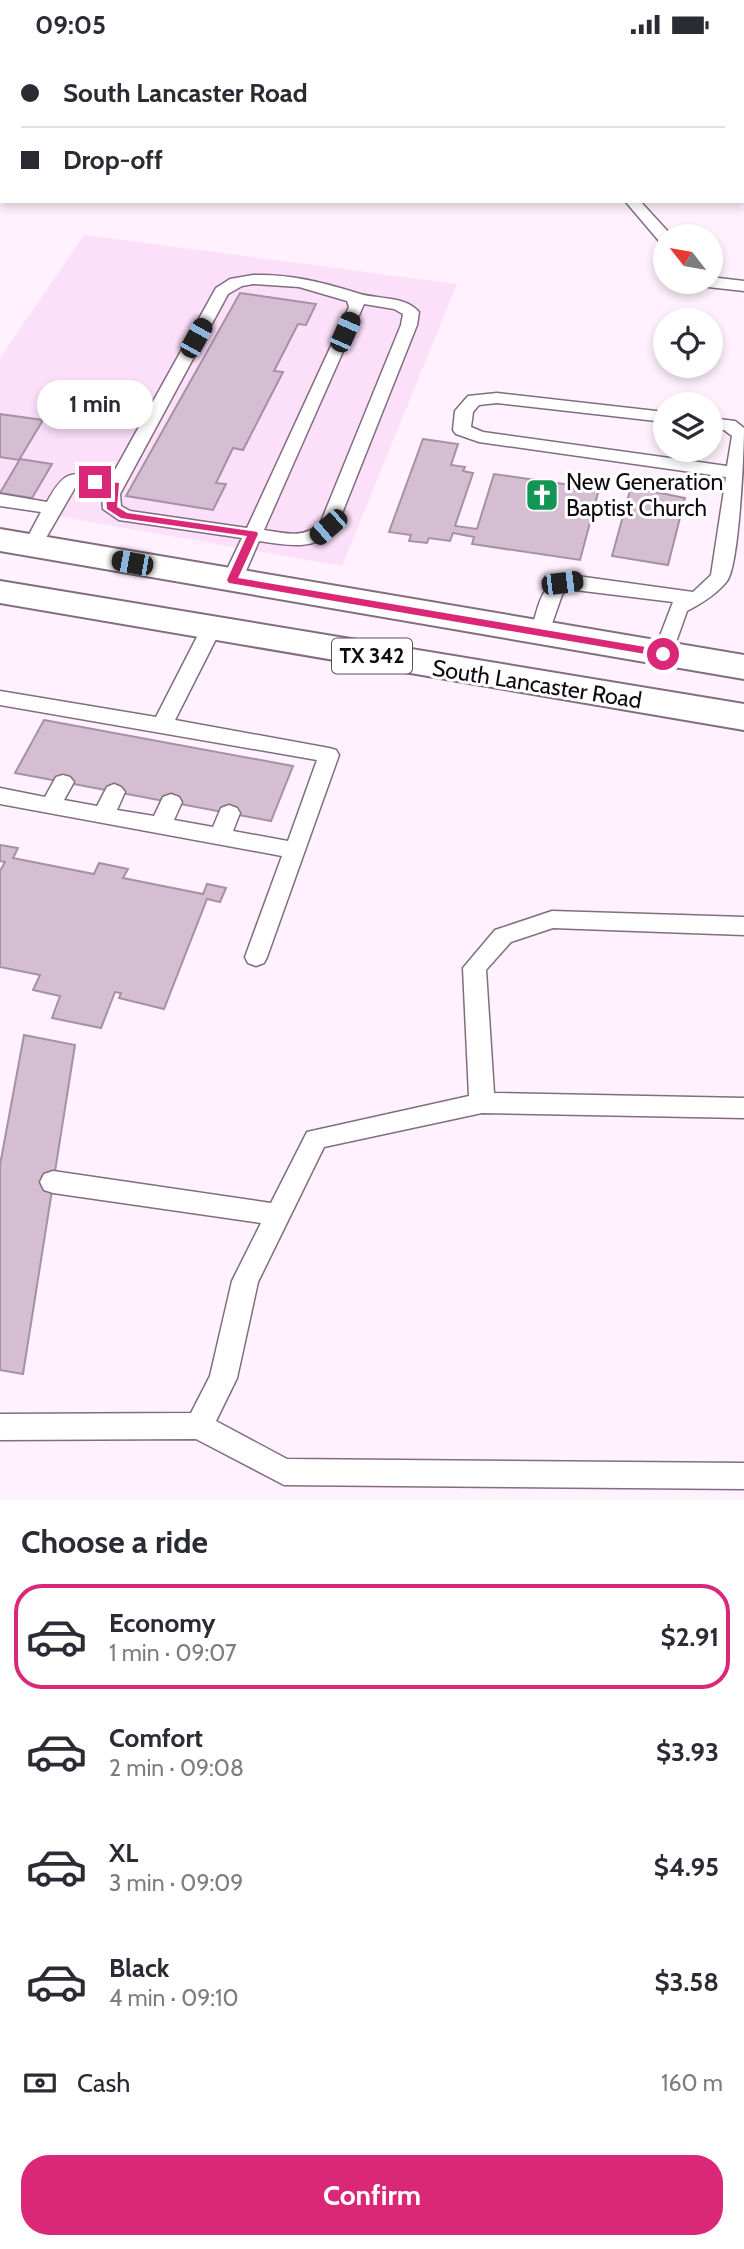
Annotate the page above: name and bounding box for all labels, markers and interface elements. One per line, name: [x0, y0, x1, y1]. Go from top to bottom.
text: 09:05: [35, 9, 106, 41]
text: South Lancaster Road: [63, 77, 308, 109]
text: Drop-off: [63, 144, 163, 176]
north arrow: [653, 224, 723, 294]
map controls: [653, 224, 723, 462]
button: locate: [653, 308, 723, 378]
car: [327, 309, 364, 355]
car: [177, 315, 216, 361]
callout: 1 min: [37, 381, 153, 429]
text: 1 min: [69, 390, 121, 418]
button: layers: [653, 392, 723, 462]
route end: [79, 466, 111, 498]
place label: New Generation Baptist Church: [566, 468, 723, 522]
church icon: New Generation Baptist Church: [523, 476, 561, 514]
car: [306, 505, 351, 549]
car: [110, 549, 155, 577]
car: [540, 570, 585, 596]
route start: [647, 638, 679, 670]
road number: TX 342: [332, 639, 412, 673]
street label: South Lancaster Road: [430, 654, 644, 714]
text: Choose a ride: [21, 1522, 208, 1561]
icon: car: [25, 1605, 88, 1668]
text: Economy: [109, 1607, 215, 1639]
text: $2.91: [661, 1621, 719, 1653]
text: 1 min · 09:07: [109, 1639, 237, 1667]
icon: car: [25, 1720, 88, 1783]
text: Comfort: [109, 1722, 203, 1754]
text: $3.93: [656, 1736, 719, 1768]
text: 2 min · 09:08: [109, 1754, 244, 1782]
icon: car: [25, 1835, 88, 1898]
text: XL: [109, 1837, 138, 1869]
text: $4.95: [654, 1851, 719, 1883]
text: 3 min · 09:09: [109, 1869, 243, 1897]
icon: car: [25, 1950, 88, 2013]
text: Black: [109, 1952, 169, 1984]
text: $3.58: [654, 1966, 719, 1998]
text: 4 min · 09:10: [109, 1984, 239, 2012]
icon: cash: [21, 2064, 59, 2102]
text: Cash: [77, 2067, 130, 2099]
text: 160 m: [661, 2069, 723, 2097]
button: Confirm: [21, 2155, 723, 2235]

